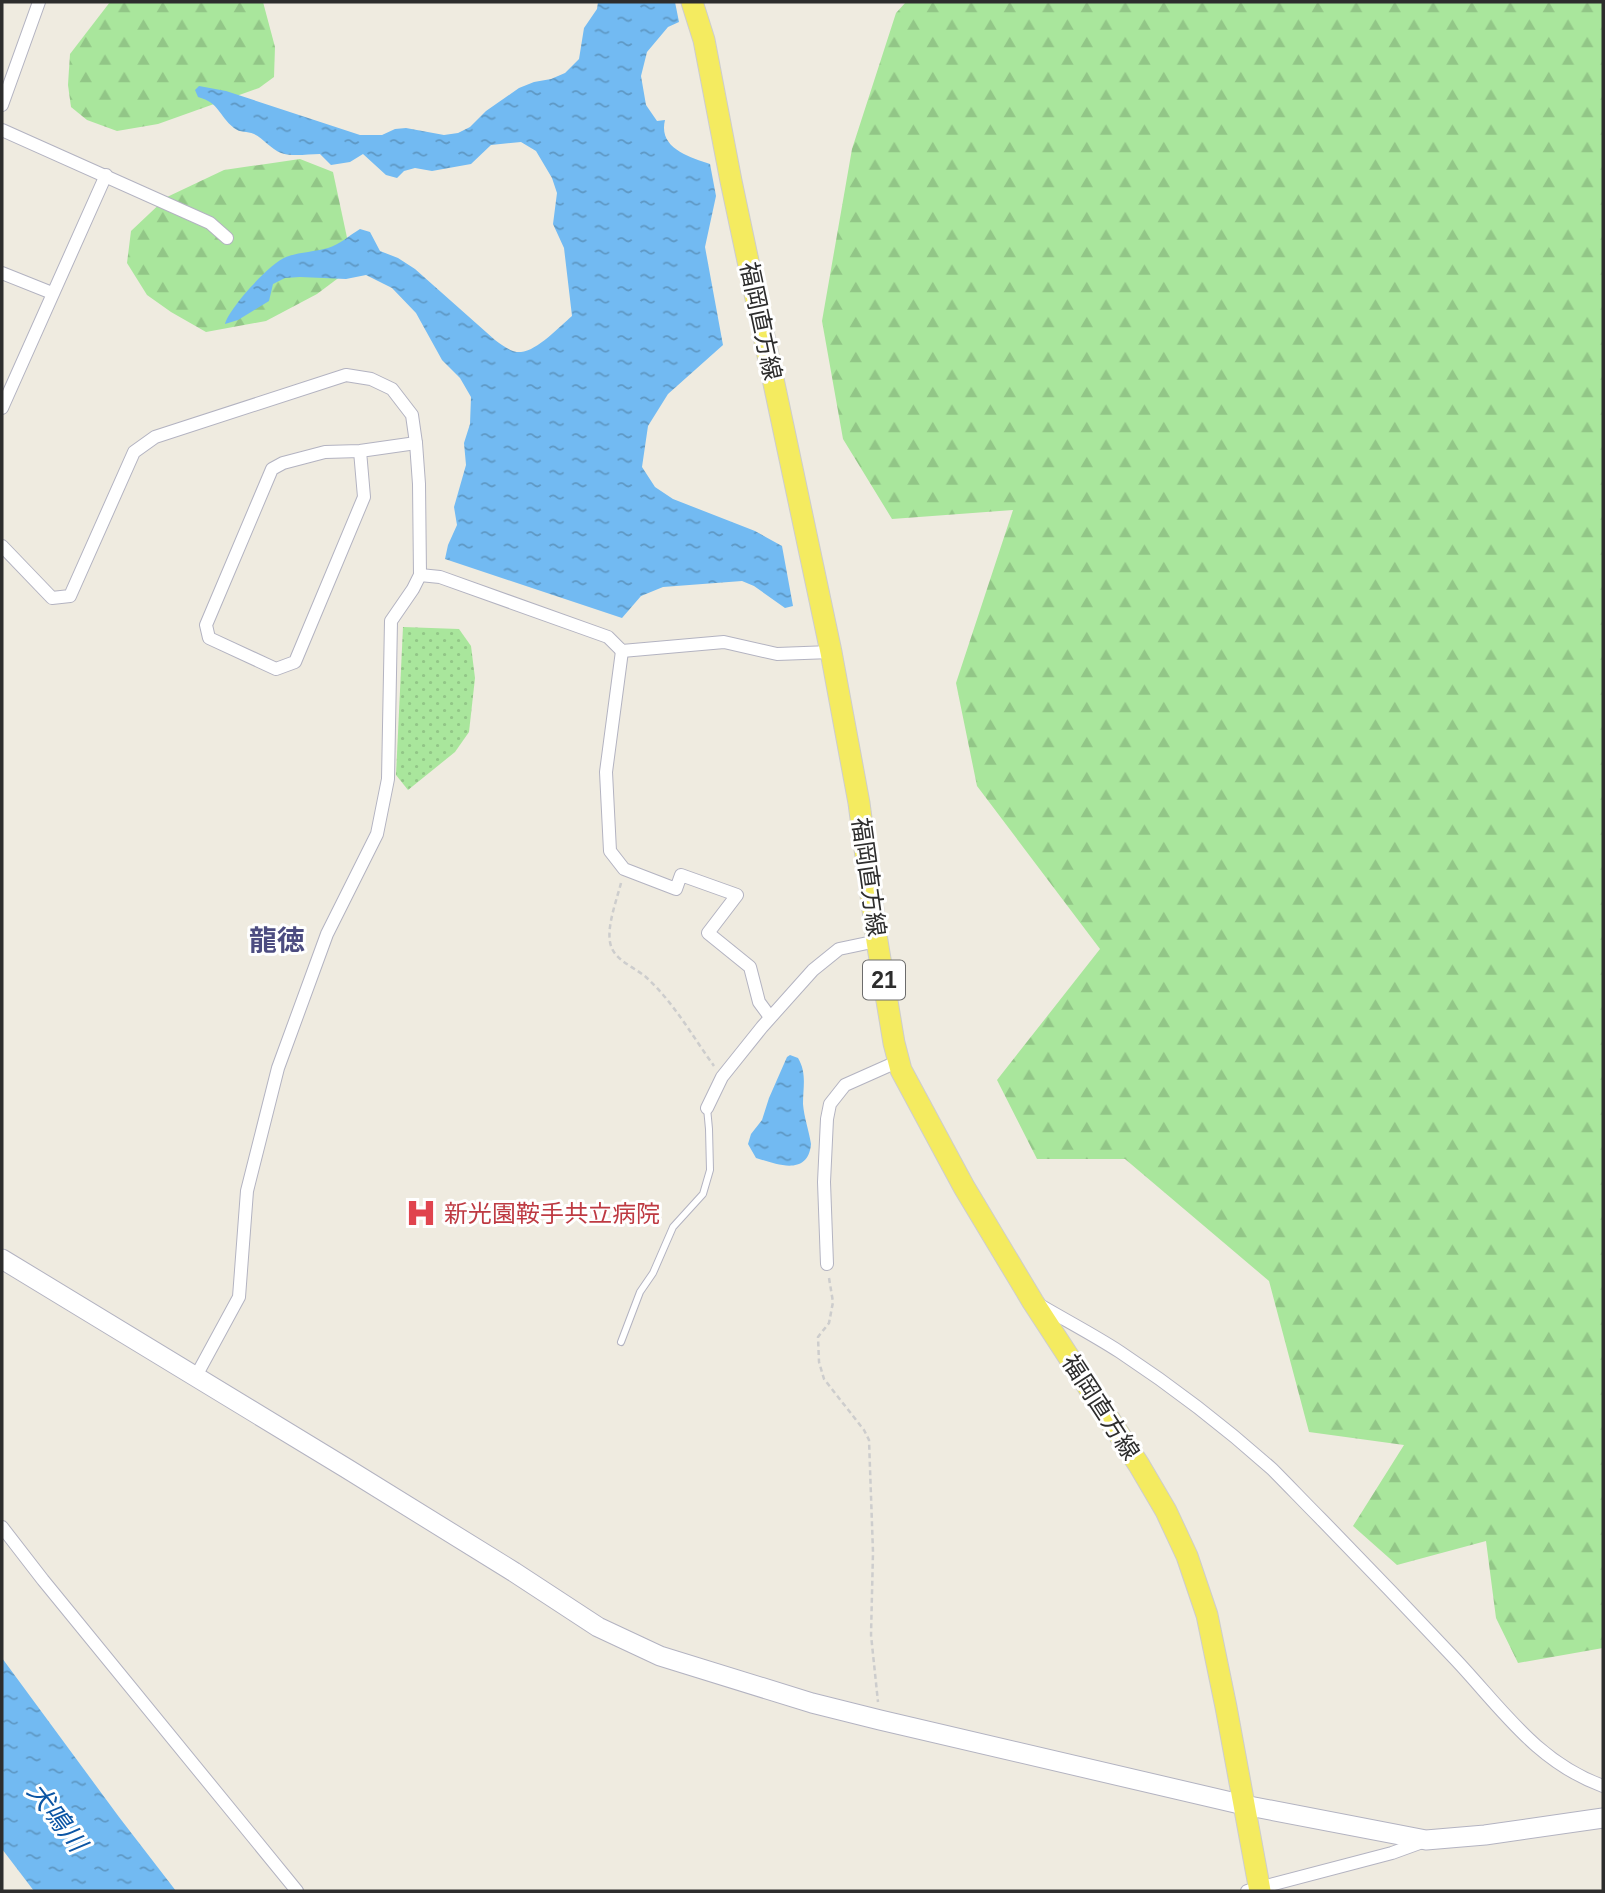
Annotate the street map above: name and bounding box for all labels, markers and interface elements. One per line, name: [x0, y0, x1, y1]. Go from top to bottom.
street label: 福岡直方線: [735, 260, 787, 382]
street label: 福岡直方線: [847, 816, 891, 938]
district label: 龍徳: [249, 925, 305, 956]
road number: 21: [863, 960, 905, 1000]
hospital icon: 新光園鞍手共立病院: [404, 1196, 438, 1230]
place label: 新光園鞍手共立病院: [444, 1200, 660, 1227]
street label: 福岡直方線: [1057, 1349, 1145, 1465]
water label: 犬鳴川: [22, 1777, 94, 1860]

